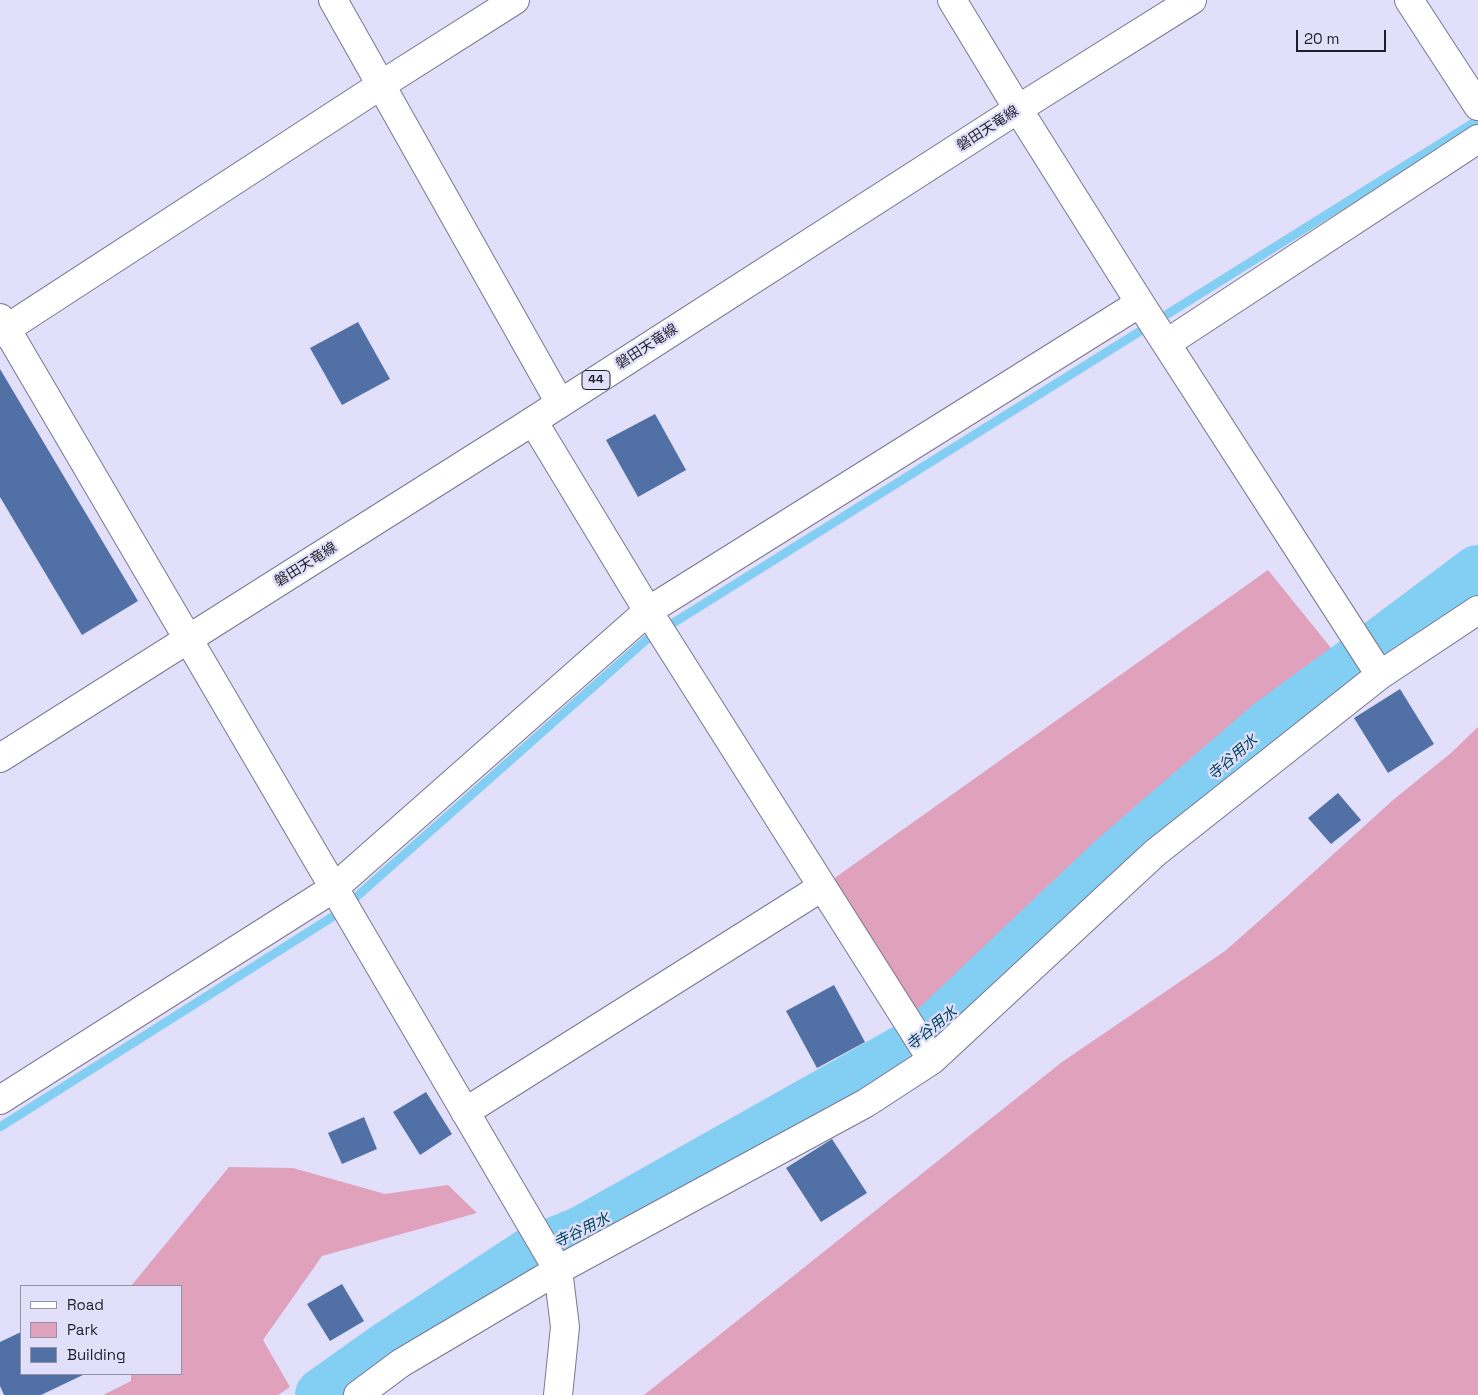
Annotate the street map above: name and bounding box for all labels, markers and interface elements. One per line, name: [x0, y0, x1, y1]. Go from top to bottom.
scale bar: [1298, 20, 1388, 52]
text: 20 m: [1304, 29, 1339, 48]
street label: 磐田天竜線: [954, 103, 1022, 155]
street label: 磐田天竜線: [613, 321, 681, 373]
road number: 44: [582, 370, 610, 390]
street label: 磐田天竜線: [272, 539, 340, 591]
water label: 寺谷用水: [1204, 732, 1262, 784]
water label: 寺谷用水: [903, 1003, 961, 1055]
water label: 寺谷用水: [551, 1210, 613, 1252]
legend: [20, 1285, 182, 1375]
text: Road: [67, 1295, 104, 1314]
text: Park: [67, 1320, 98, 1339]
text: Building: [67, 1345, 126, 1364]

